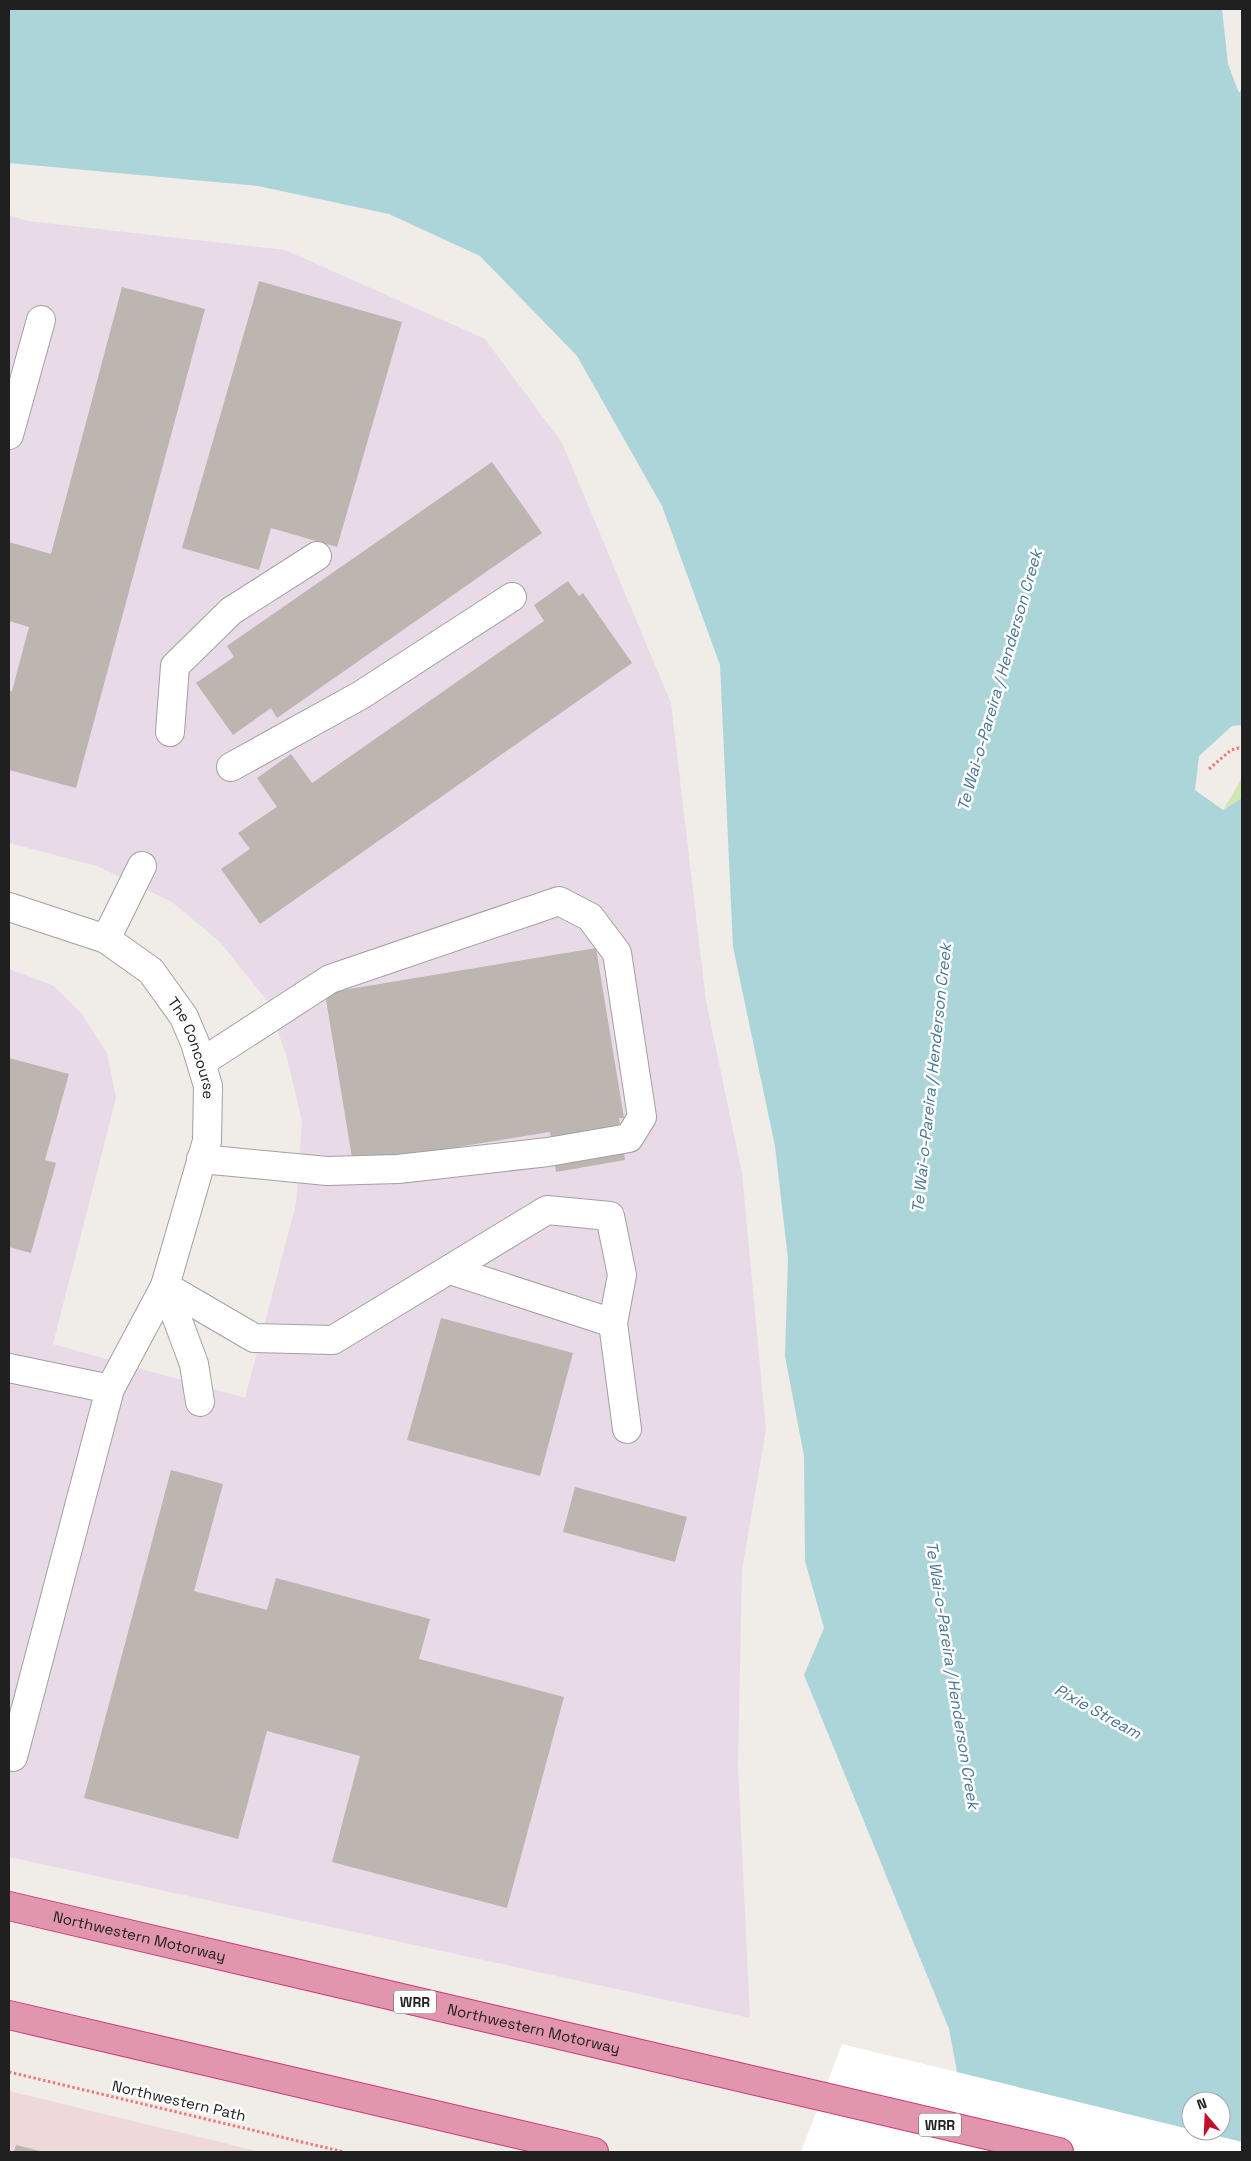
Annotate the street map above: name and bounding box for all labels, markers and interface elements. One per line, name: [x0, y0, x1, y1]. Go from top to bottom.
water label: Te Wai-o-Pareira / Henderson Creek: [952, 545, 1048, 813]
water label: Te Wai-o-Pareira / Henderson Creek: [907, 940, 956, 1214]
street label: The Concourse: [164, 993, 218, 1099]
water label: Te Wai-o-Pareira / Henderson Creek: [921, 1540, 984, 1813]
water label: Pixie Stream: [1051, 1679, 1146, 1744]
street label: Northwestern Motorway: [51, 1907, 228, 1965]
road number: WRR: [394, 1990, 436, 2014]
street label: Northwestern Motorway: [446, 1999, 622, 2058]
street label: Northwestern Path: [110, 2076, 248, 2125]
north arrow: [1181, 2091, 1231, 2141]
text: N: [1194, 2094, 1209, 2114]
road number: WRR: [919, 2114, 961, 2136]

